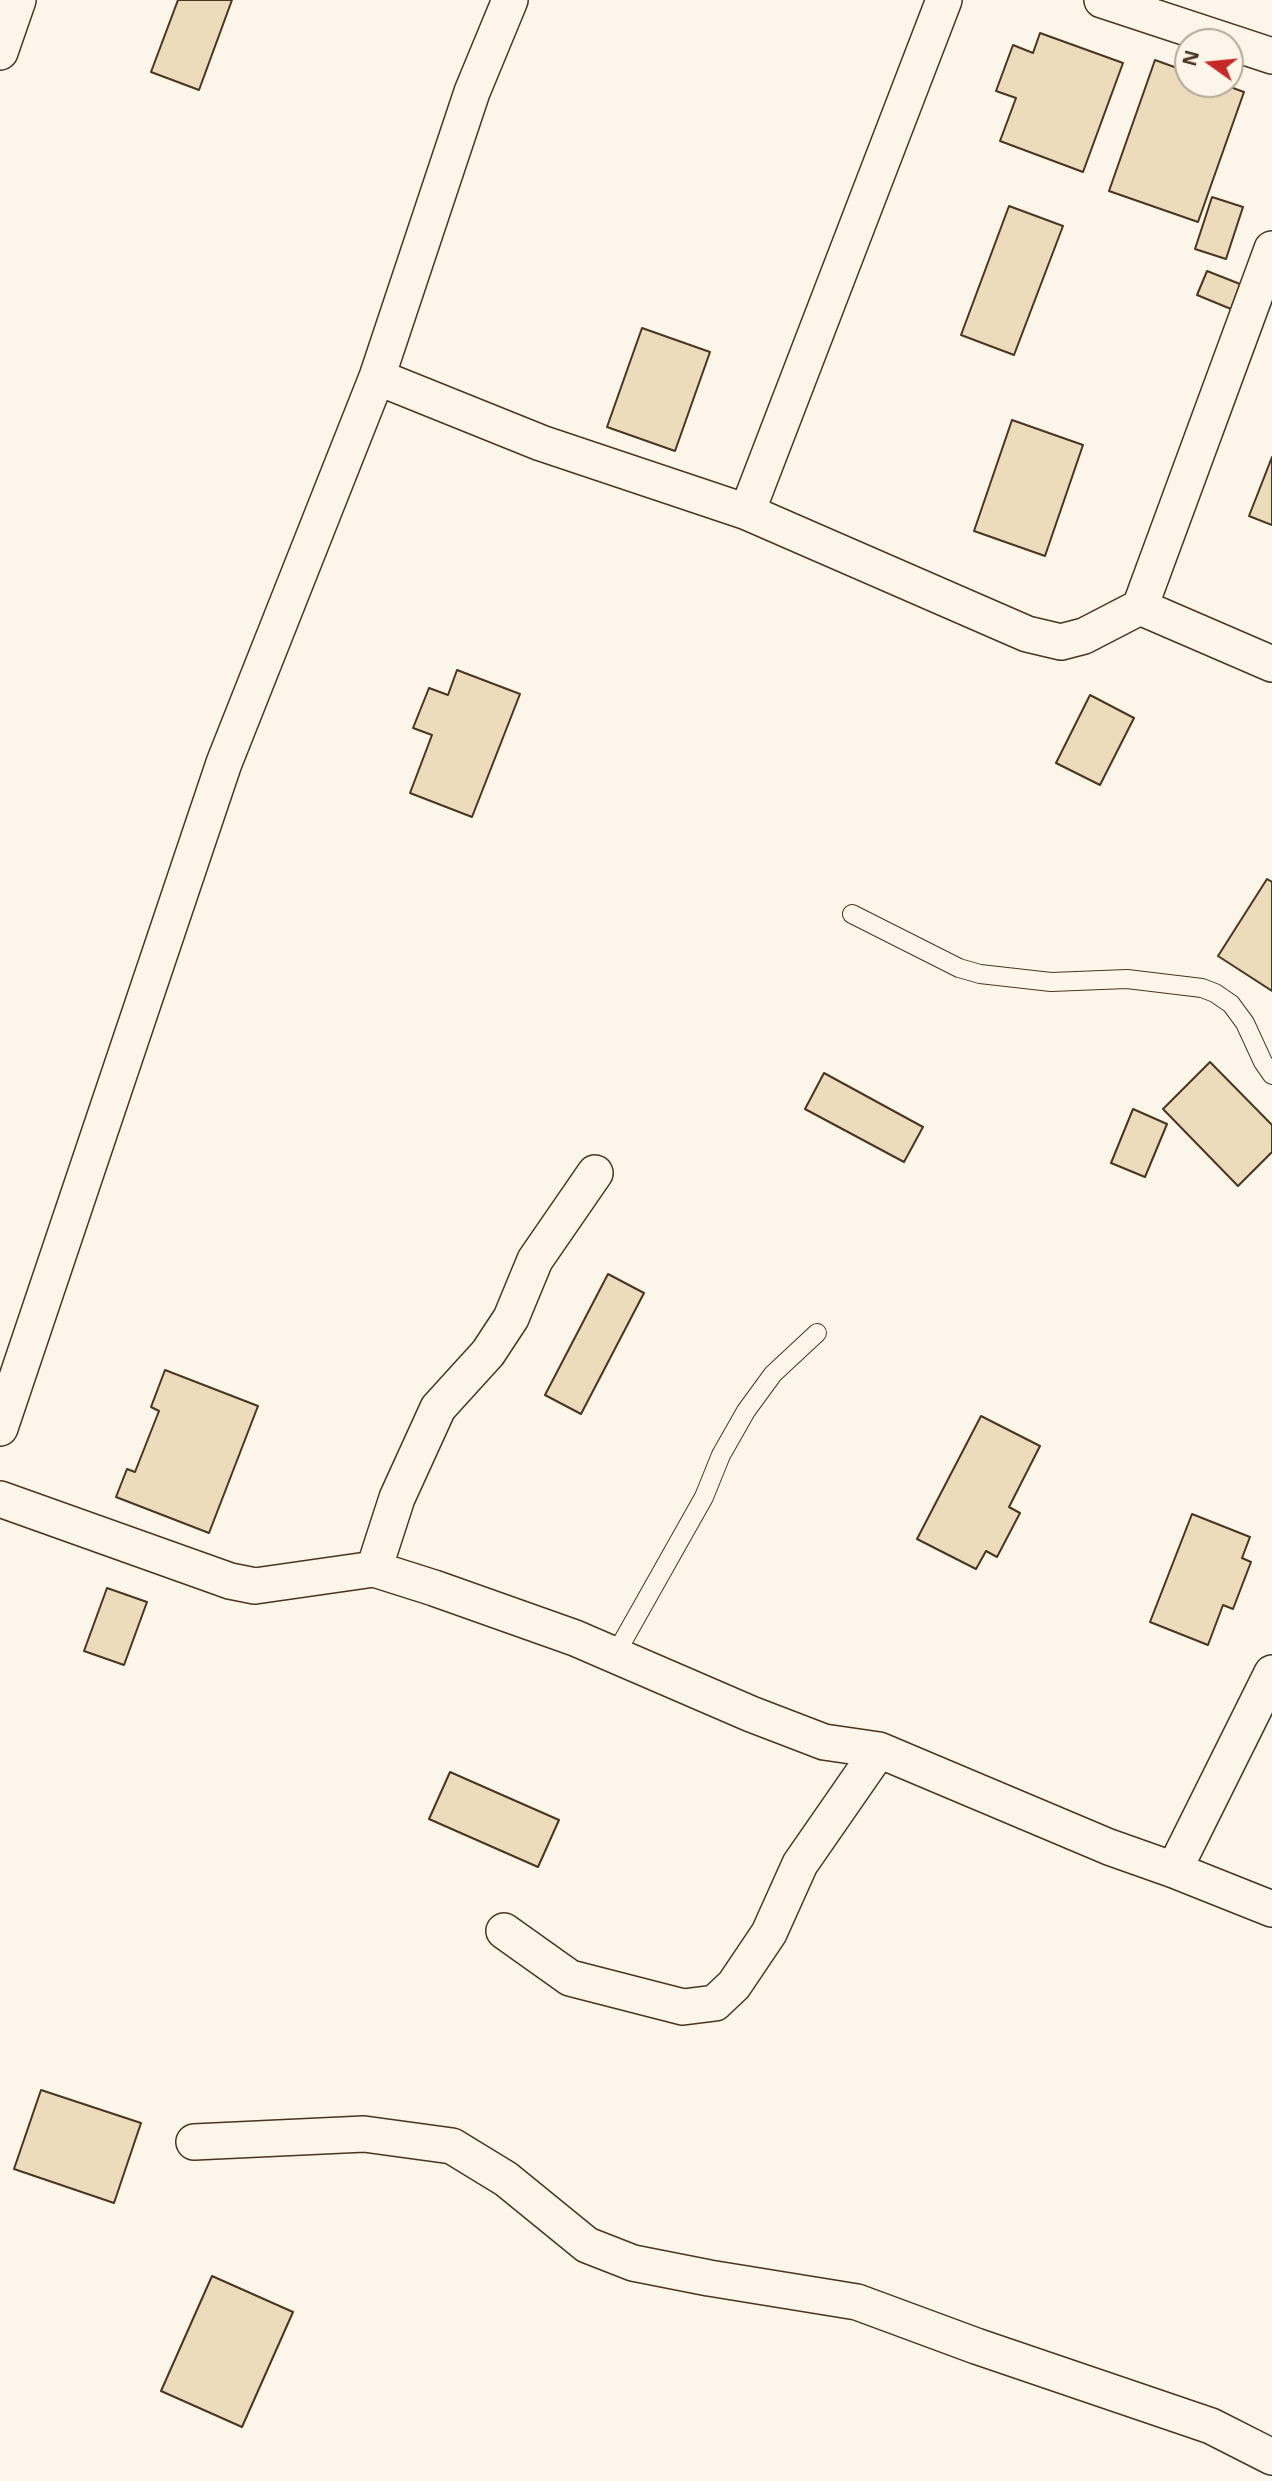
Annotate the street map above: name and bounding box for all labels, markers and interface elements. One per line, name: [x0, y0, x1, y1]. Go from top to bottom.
north arrow: [1174, 28, 1244, 98]
text: N: [1176, 47, 1205, 69]

